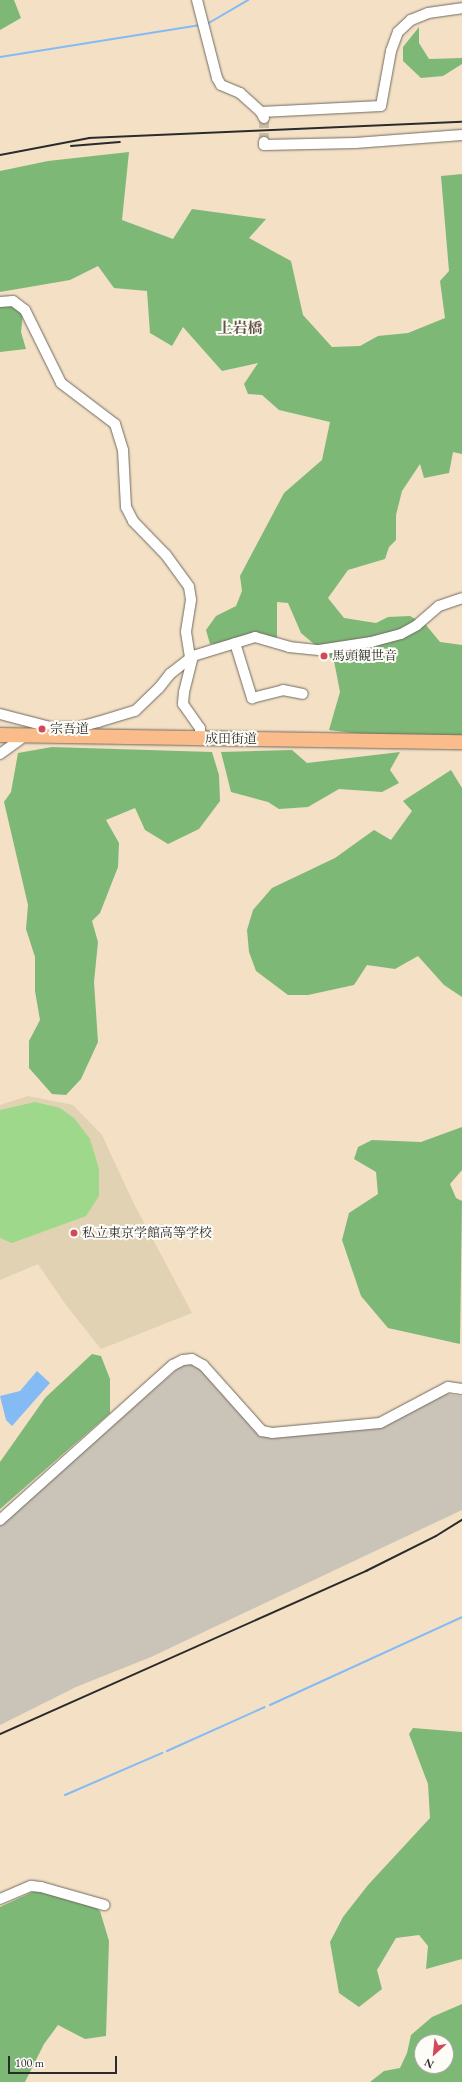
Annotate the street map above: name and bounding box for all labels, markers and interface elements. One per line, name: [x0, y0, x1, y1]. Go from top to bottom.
district label: 上岩橋: [218, 319, 262, 337]
place label: 馬頭観世音: [332, 648, 397, 664]
marker: 馬頭観世音: [319, 651, 329, 661]
place label: 宗吾道: [50, 721, 89, 737]
marker: 宗吾道: [37, 724, 47, 734]
street label: 成田街道: [205, 731, 257, 747]
place label: 私立東京学館高等学校: [82, 1225, 212, 1241]
marker: 私立東京学館高等学校: [69, 1228, 79, 1238]
north arrow: [414, 2034, 454, 2074]
scale bar: [10, 2048, 119, 2074]
text: 100 m: [15, 2055, 44, 2071]
text: N: [422, 2056, 436, 2072]

